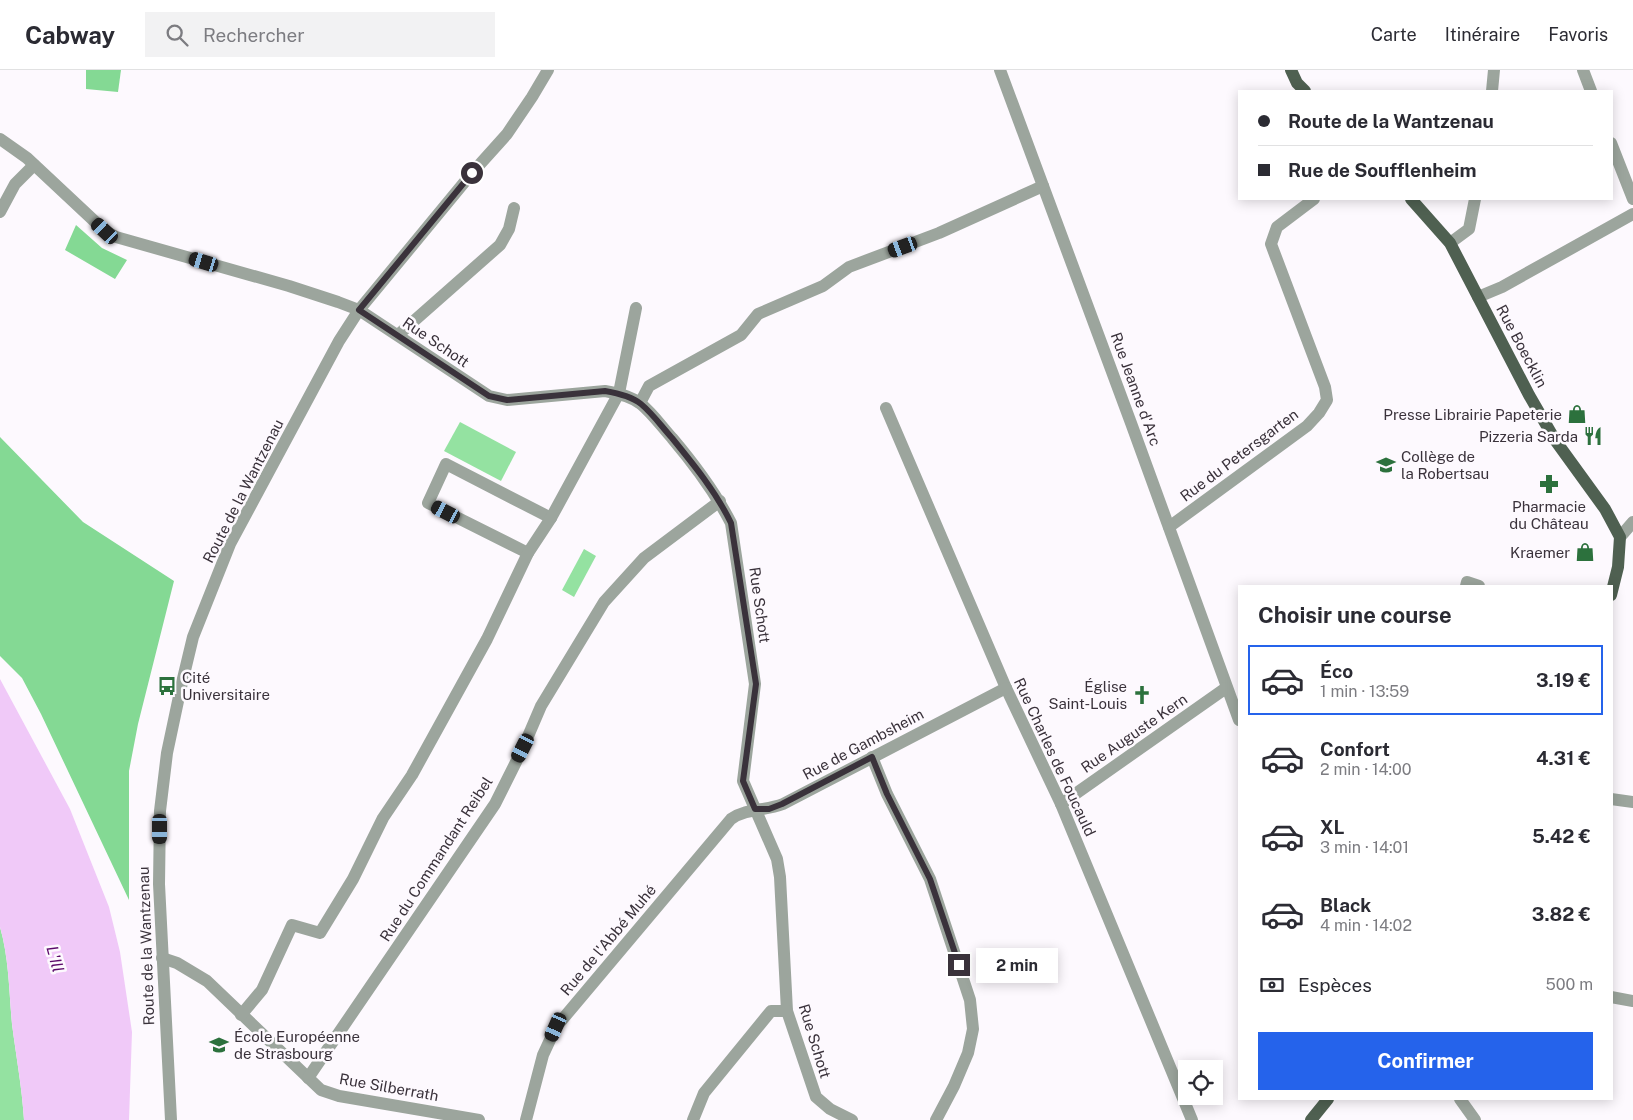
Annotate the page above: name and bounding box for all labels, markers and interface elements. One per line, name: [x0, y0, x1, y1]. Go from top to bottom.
search box: [145, 12, 495, 57]
text: Cabway: [25, 21, 115, 49]
icon: search: [163, 21, 191, 49]
text: Rechercher: [203, 24, 305, 46]
text: Carte: [1371, 24, 1417, 45]
text: Itinéraire: [1445, 24, 1520, 45]
text: Favoris: [1548, 24, 1608, 45]
text: Route de la Wantzenau: [1288, 110, 1494, 132]
text: Rue de Soufflenheim: [1288, 159, 1477, 181]
route start: [461, 162, 483, 184]
car: [88, 215, 121, 247]
car: [886, 235, 919, 259]
car: [187, 250, 220, 274]
street label: Rue Boecklin: [1493, 302, 1551, 390]
street label: Rue Schott: [399, 314, 473, 371]
street label: Rue Jeanne d'Arc: [1108, 330, 1164, 448]
shop icon: Presse Librairie Papeterie: [1566, 403, 1588, 425]
street label: Rue du Petersgarten: [1177, 405, 1301, 505]
place label: Presse Librairie Papeterie: [1383, 406, 1562, 423]
street label: Route de la Wantzenau: [199, 416, 287, 566]
restaurant icon: Pizzeria Sarda: [1582, 425, 1604, 447]
place label: Pizzeria Sarda: [1479, 428, 1578, 445]
place label: Collège de la Robertsau: [1401, 448, 1489, 482]
school or university icon: Collège de la Robertsau: [1375, 454, 1397, 476]
pharmacy icon: Pharmacie du Château: [1538, 473, 1560, 495]
place label: Pharmacie du Château: [1509, 498, 1589, 532]
car: [429, 499, 462, 525]
shop icon: Kraemer: [1574, 541, 1596, 563]
place label: Kraemer: [1510, 544, 1570, 561]
street label: Rue Schott: [746, 566, 774, 644]
text: Choisir une course: [1258, 602, 1452, 628]
icon: car: [1260, 658, 1305, 703]
text: Éco: [1320, 660, 1353, 682]
place label: Cité Universitaire: [182, 669, 270, 703]
text: 3.19 €: [1536, 669, 1591, 691]
bus stop icon: Cité Universitaire: [156, 675, 178, 697]
street label: Rue Charles de Foucauld: [1011, 675, 1099, 839]
place label: Église Saint-Louis: [1049, 678, 1127, 712]
text: 1 min · 13:59: [1320, 682, 1409, 701]
church icon: Église Saint-Louis: [1131, 684, 1153, 706]
street label: Rue Auguste Kern: [1078, 690, 1190, 776]
street label: Rue de Gambsheim: [800, 705, 926, 783]
car: [509, 731, 536, 765]
icon: car: [1260, 736, 1305, 781]
text: Confort: [1320, 738, 1390, 760]
text: 4.31 €: [1536, 747, 1591, 769]
text: 2 min · 14:00: [1320, 760, 1412, 779]
street label: Rue du Commandant Reibel: [376, 774, 496, 944]
car: [152, 814, 167, 844]
icon: car: [1260, 814, 1305, 859]
text: XL: [1320, 816, 1345, 838]
text: 5.42 €: [1532, 825, 1591, 847]
text: 3 min · 14:01: [1320, 838, 1409, 857]
street label: Route de la Wantzenau: [135, 866, 157, 1026]
street label: Rue de l'Abbé Muhé: [557, 881, 659, 999]
icon: car: [1260, 892, 1305, 937]
text: Black: [1320, 894, 1371, 916]
text: 3.82 €: [1532, 903, 1591, 925]
text: 4 min · 14:02: [1320, 916, 1412, 935]
water label: L'Ill: [42, 944, 68, 974]
callout: 2 min: [976, 948, 1059, 982]
route end: [948, 954, 970, 976]
text: 2 min: [996, 956, 1038, 975]
icon: cash: [1258, 971, 1286, 999]
text: Espèces: [1298, 974, 1372, 996]
text: 500 m: [1546, 975, 1593, 994]
street label: Rue Schott: [796, 1002, 834, 1080]
car: [543, 1010, 568, 1044]
place label: École Européenne de Strasbourg: [234, 1028, 360, 1062]
button: Confirmer: [1258, 1032, 1593, 1090]
school or university icon: École Européenne de Strasbourg: [208, 1034, 230, 1056]
map controls: [1178, 1060, 1223, 1105]
button: locate: [1178, 1060, 1223, 1105]
street label: Rue Silberrath: [338, 1070, 440, 1104]

